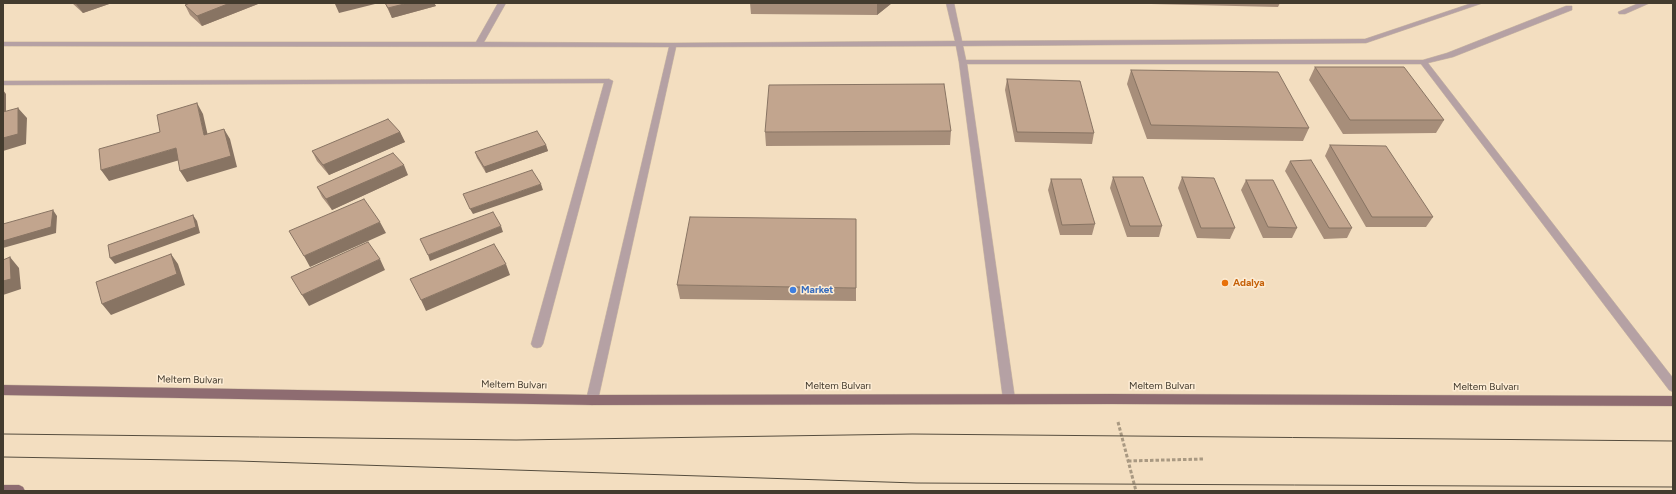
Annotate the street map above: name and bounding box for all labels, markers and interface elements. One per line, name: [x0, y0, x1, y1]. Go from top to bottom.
place label: Adalya: [1233, 277, 1265, 289]
marker: Adalya: [1220, 278, 1230, 288]
place label: Market: [801, 284, 833, 296]
marker: Market: [788, 285, 798, 295]
street label: Meltem Bulvarı: [157, 373, 223, 387]
street label: Meltem Bulvarı: [481, 378, 547, 392]
street label: Meltem Bulvarı: [805, 380, 871, 392]
street label: Meltem Bulvarı: [1129, 380, 1195, 392]
street label: Meltem Bulvarı: [1453, 381, 1519, 393]

